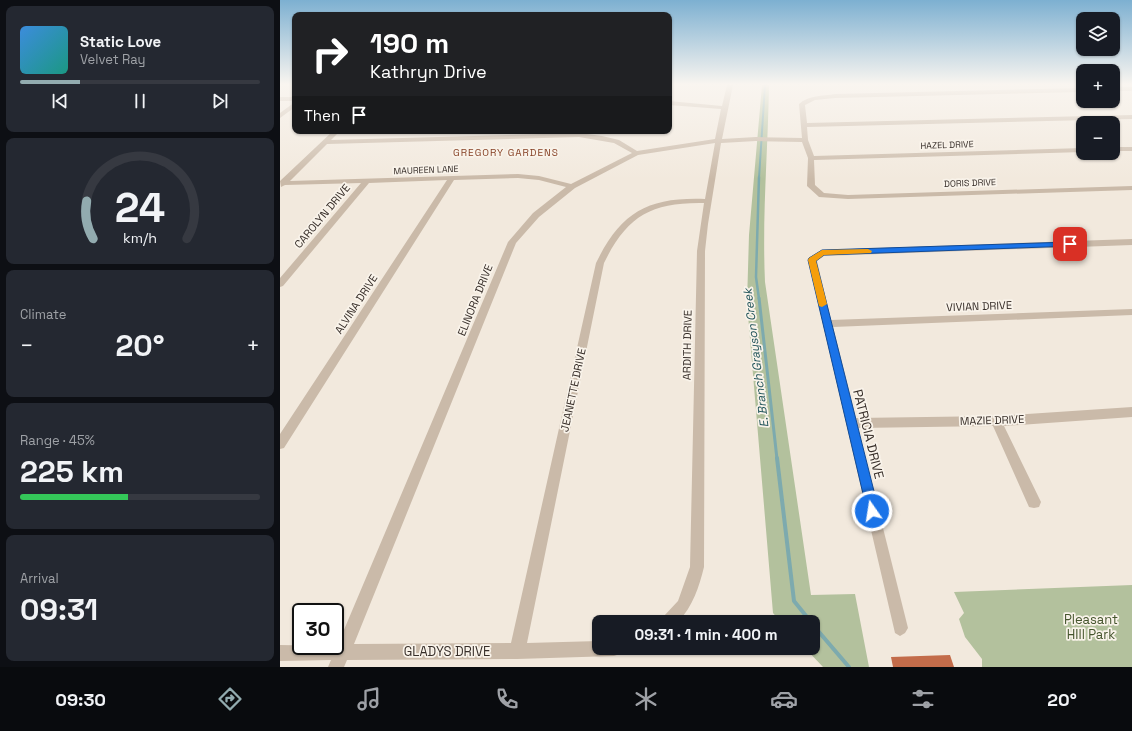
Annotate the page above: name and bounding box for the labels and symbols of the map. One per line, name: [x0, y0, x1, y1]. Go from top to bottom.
street label: HAZEL DRIVE: [920, 138, 974, 152]
district label: GREGORY GARDENS: [453, 146, 559, 159]
street label: MAUREEN LANE: [393, 163, 459, 177]
street label: DORIS DRIVE: [944, 176, 996, 190]
street label: CAROLYN DRIVE: [291, 181, 353, 251]
pin: [1053, 227, 1087, 261]
street label: ELINORA DRIVE: [454, 262, 496, 338]
street label: ALVINA DRIVE: [332, 272, 380, 336]
water label: E. Branch Grayson Creek: [739, 286, 772, 428]
street label: VIVIAN DRIVE: [946, 298, 1012, 314]
street label: ARDITH DRIVE: [679, 310, 695, 380]
street label: JEANETTE DRIVE: [557, 347, 589, 433]
street label: PATRICIA DRIVE: [849, 388, 888, 481]
street label: MAZIE DRIVE: [960, 412, 1024, 428]
position arrow: [851, 490, 893, 532]
speed limit sign: 30: [292, 603, 344, 655]
park label: Pleasant HIll Park: [1064, 611, 1118, 643]
street label: GLADYS DRIVE: [404, 643, 490, 660]

